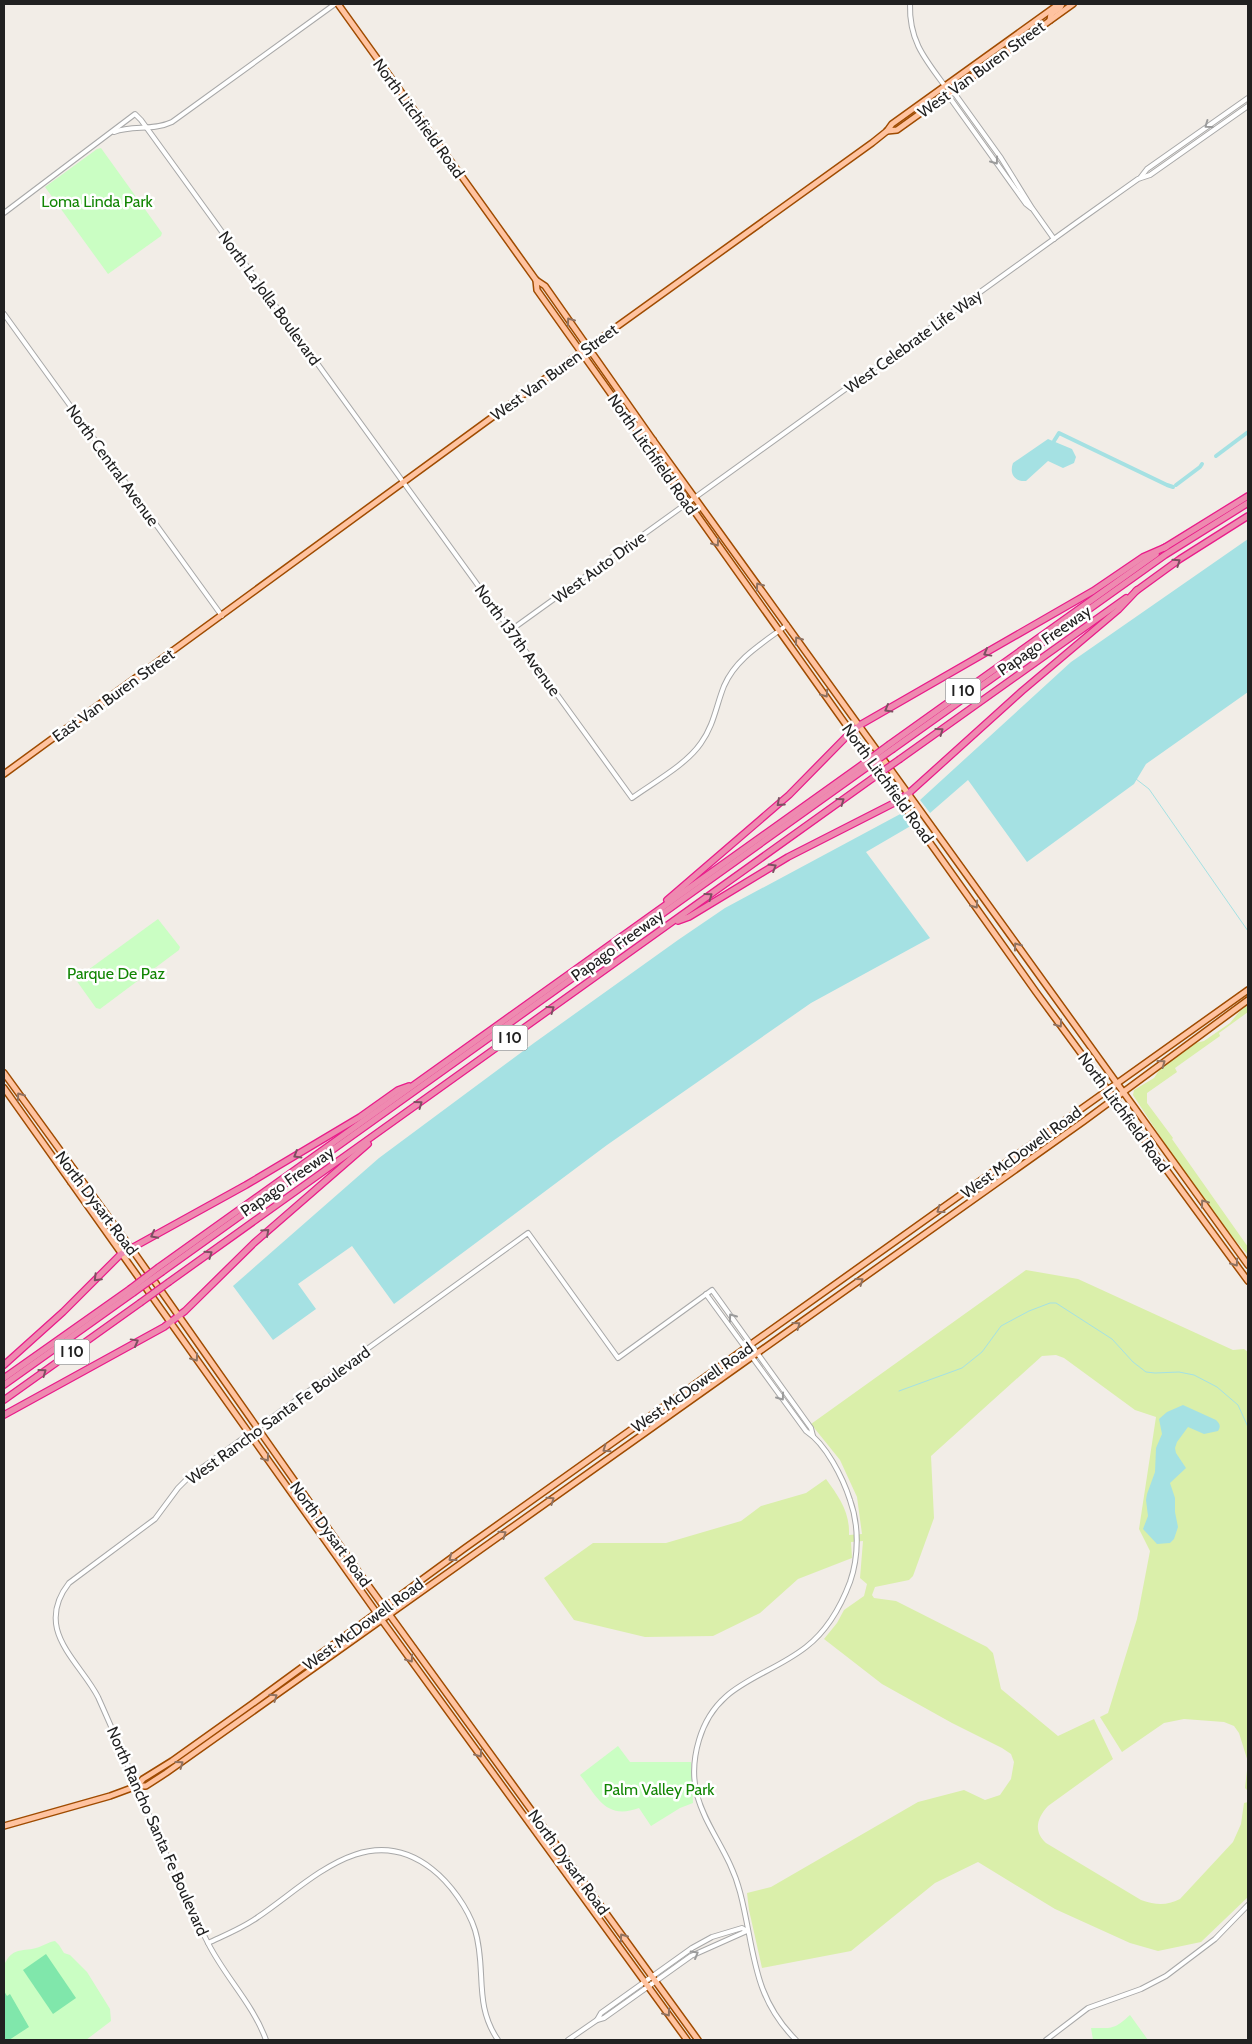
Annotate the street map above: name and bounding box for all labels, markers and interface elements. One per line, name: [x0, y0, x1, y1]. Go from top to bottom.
street label: West Van Buren Street: [914, 17, 1049, 122]
street label: North Litchfield Road: [369, 55, 468, 182]
one-way arrow: [1204, 119, 1214, 128]
one-way arrow: [989, 156, 999, 165]
park label: Loma Linda Park: [41, 192, 153, 211]
street label: North La Jolla Boulevard: [215, 228, 325, 369]
street label: West Celebrate Life Way: [841, 285, 986, 398]
one-way arrow: [567, 317, 576, 327]
street label: West Van Buren Street: [487, 320, 622, 425]
street label: North Litchfield Road: [604, 390, 701, 518]
street label: North Central Avenue: [62, 401, 163, 530]
street label: West Auto Drive: [549, 527, 649, 607]
one-way arrow: [710, 537, 719, 547]
one-way arrow: [1171, 559, 1181, 568]
street label: North 137th Avenue: [471, 581, 564, 700]
one-way arrow: [756, 583, 764, 592]
street label: Papago Freeway: [994, 601, 1095, 680]
one-way arrow: [795, 637, 803, 646]
street label: East Van Buren Street: [49, 644, 178, 746]
one-way arrow: [984, 646, 993, 656]
road number: I 10: [946, 678, 980, 704]
one-way arrow: [819, 688, 827, 697]
one-way arrow: [884, 703, 893, 713]
street label: North Litchfield Road: [838, 720, 937, 847]
one-way arrow: [934, 728, 944, 737]
one-way arrow: [776, 797, 785, 806]
one-way arrow: [835, 798, 845, 807]
one-way arrow: [767, 863, 776, 873]
one-way arrow: [703, 893, 713, 902]
one-way arrow: [969, 899, 978, 909]
street label: Papago Freeway: [567, 906, 667, 985]
one-way arrow: [1014, 942, 1023, 952]
park label: Parque De Paz: [67, 964, 165, 983]
one-way arrow: [545, 1006, 555, 1015]
one-way arrow: [1053, 1018, 1062, 1028]
road number: I 10: [492, 1026, 528, 1050]
street label: North Litchfield Road: [1074, 1049, 1173, 1176]
one-way arrow: [1156, 1060, 1166, 1069]
one-way arrow: [17, 1092, 26, 1102]
one-way arrow: [413, 1101, 423, 1110]
street label: West McDowell Road: [957, 1102, 1085, 1202]
street label: Papago Freeway: [237, 1142, 338, 1221]
street label: North Dysart Road: [51, 1148, 142, 1259]
one-way arrow: [294, 1148, 303, 1158]
one-way arrow: [1201, 1200, 1209, 1209]
one-way arrow: [936, 1204, 945, 1213]
one-way arrow: [150, 1229, 159, 1239]
one-way arrow: [261, 1229, 270, 1238]
one-way arrow: [203, 1251, 213, 1260]
one-way arrow: [1229, 1257, 1238, 1267]
one-way arrow: [94, 1273, 103, 1282]
one-way arrow: [854, 1277, 863, 1287]
one-way arrow: [729, 1313, 738, 1323]
one-way arrow: [792, 1322, 801, 1331]
street label: West McDowell Road: [628, 1338, 757, 1437]
one-way arrow: [130, 1339, 139, 1349]
road number: I 10: [54, 1340, 90, 1364]
street label: West Rancho Santa Fe Boulevard: [183, 1342, 374, 1488]
one-way arrow: [189, 1352, 198, 1362]
one-way arrow: [38, 1369, 47, 1378]
one-way arrow: [775, 1391, 784, 1401]
one-way arrow: [603, 1443, 612, 1451]
one-way arrow: [260, 1452, 269, 1462]
street label: North Dysart Road: [286, 1478, 375, 1591]
one-way arrow: [545, 1497, 555, 1506]
one-way arrow: [497, 1531, 507, 1540]
one-way arrow: [449, 1553, 458, 1561]
street label: West McDowell Road: [299, 1574, 427, 1674]
one-way arrow: [404, 1653, 413, 1663]
one-way arrow: [268, 1694, 277, 1702]
street label: North Rancho Santa Fe Boulevard: [103, 1724, 212, 1939]
one-way arrow: [474, 1748, 482, 1757]
one-way arrow: [174, 1761, 183, 1770]
park label: Palm Valley Park: [604, 1780, 715, 1799]
street label: North Dysart Road: [524, 1806, 613, 1919]
one-way arrow: [620, 1933, 629, 1943]
one-way arrow: [690, 1950, 699, 1960]
one-way arrow: [661, 2007, 670, 2017]

